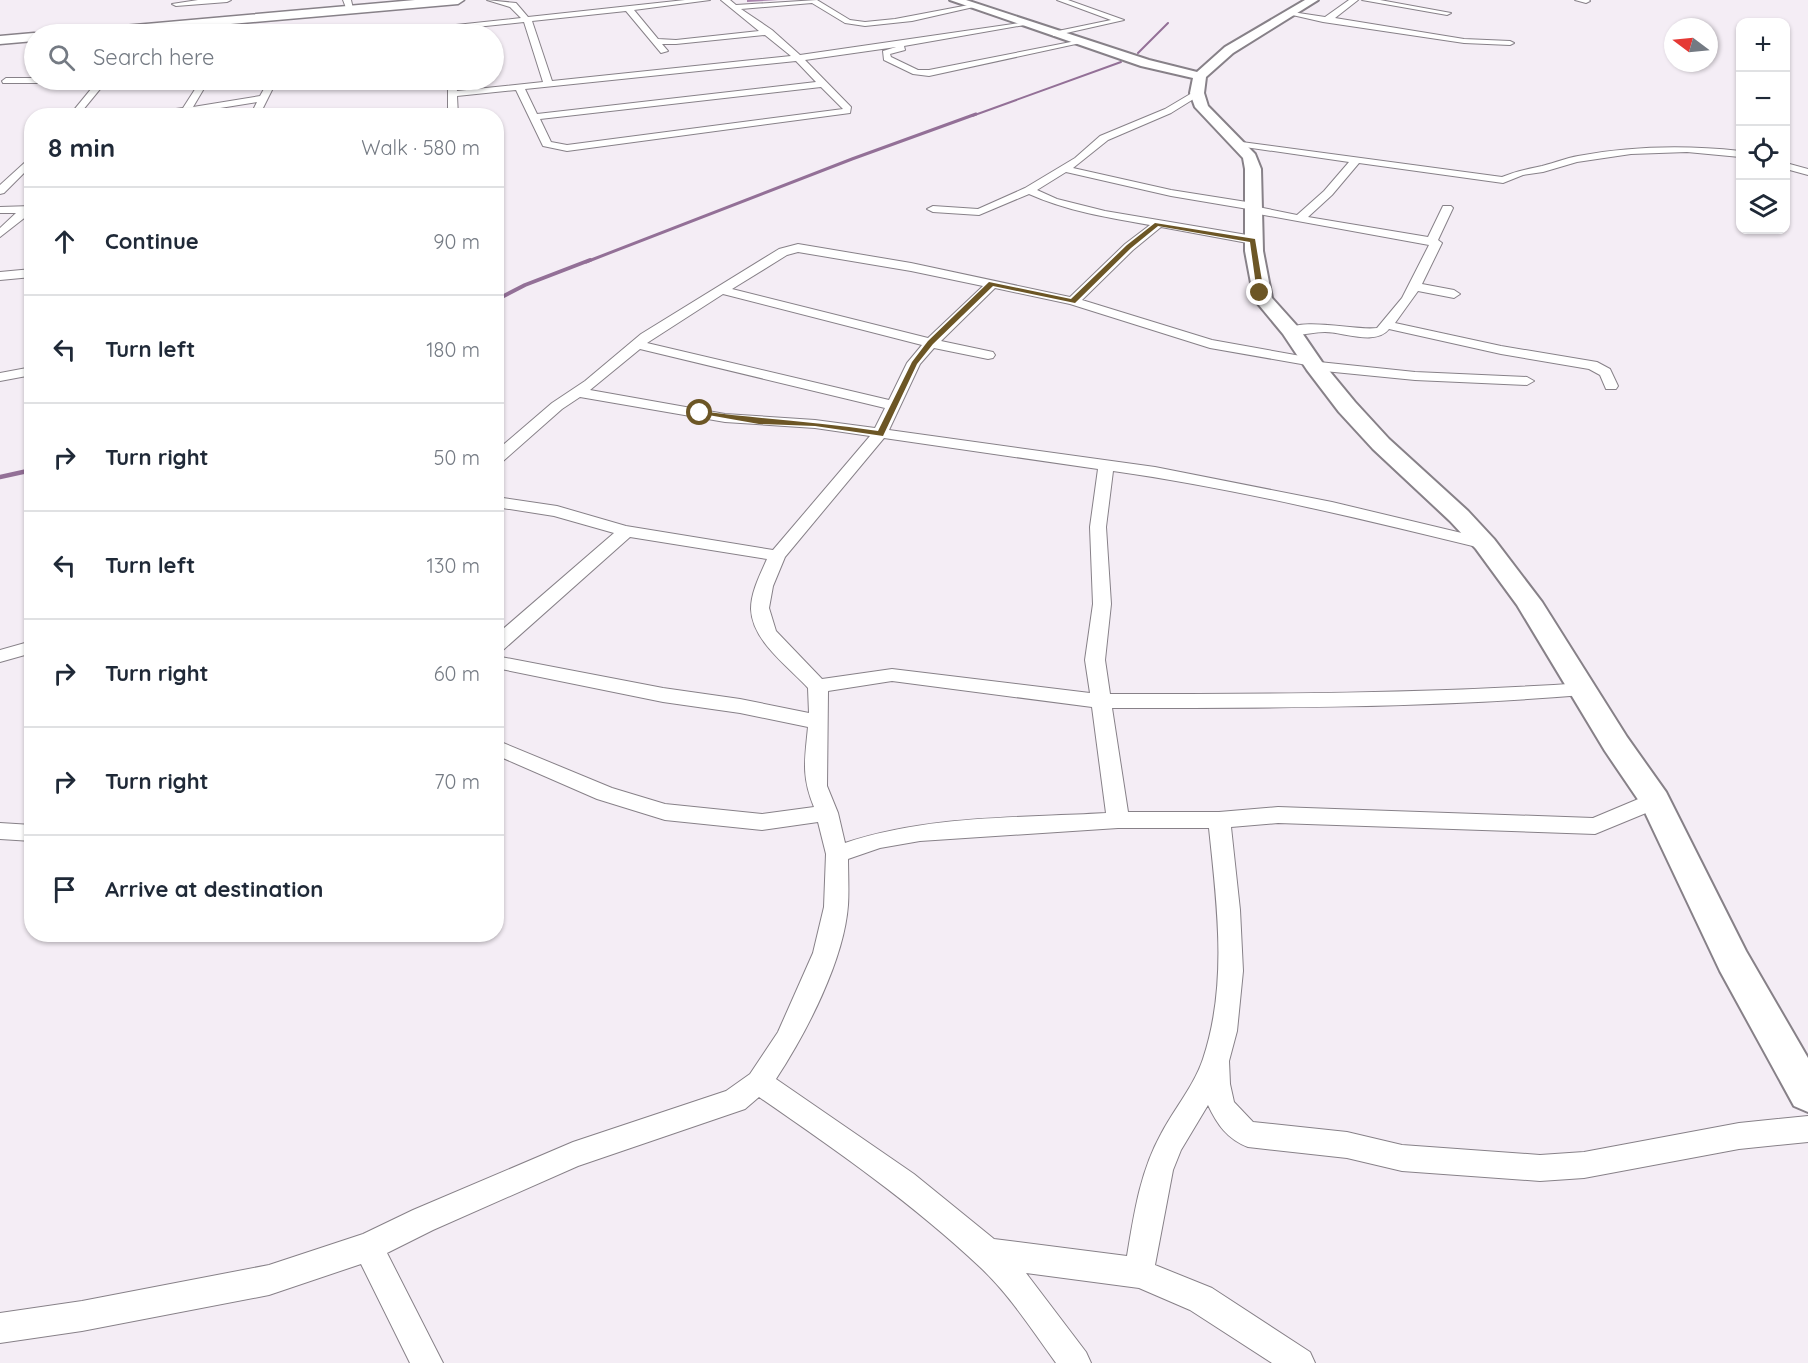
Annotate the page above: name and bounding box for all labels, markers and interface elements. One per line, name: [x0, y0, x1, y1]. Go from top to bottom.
north arrow: [1664, 18, 1718, 72]
map controls: [1736, 18, 1790, 234]
button: +: [1736, 18, 1790, 72]
search box: [24, 24, 504, 90]
icon: search: [45, 41, 78, 74]
text: Search here: [93, 43, 214, 71]
button: −: [1736, 72, 1790, 126]
button: locate: [1736, 126, 1790, 180]
text: 8 min: [48, 131, 115, 164]
text: Walk · 580 m: [361, 135, 480, 160]
button: layers: [1736, 180, 1790, 234]
icon: ahead: [48, 225, 81, 258]
text: Continue: [105, 227, 199, 255]
text: 90 m: [433, 229, 480, 254]
route end: [1246, 279, 1272, 305]
icon: left: [48, 333, 81, 366]
text: Turn left: [105, 335, 195, 363]
text: 180 m: [426, 337, 480, 362]
route start: [686, 399, 712, 425]
icon: right: [48, 441, 81, 474]
text: Turn right: [105, 443, 209, 471]
text: 50 m: [434, 445, 480, 470]
icon: left: [48, 549, 81, 582]
text: Turn left: [105, 551, 195, 579]
text: 130 m: [427, 553, 480, 578]
icon: right: [48, 657, 81, 690]
text: Turn right: [105, 659, 209, 687]
text: 60 m: [434, 661, 480, 686]
icon: right: [48, 765, 81, 798]
text: Turn right: [105, 767, 209, 795]
text: 70 m: [434, 769, 480, 794]
icon: arrive: [48, 873, 81, 906]
text: Arrive at destination: [105, 875, 323, 903]

